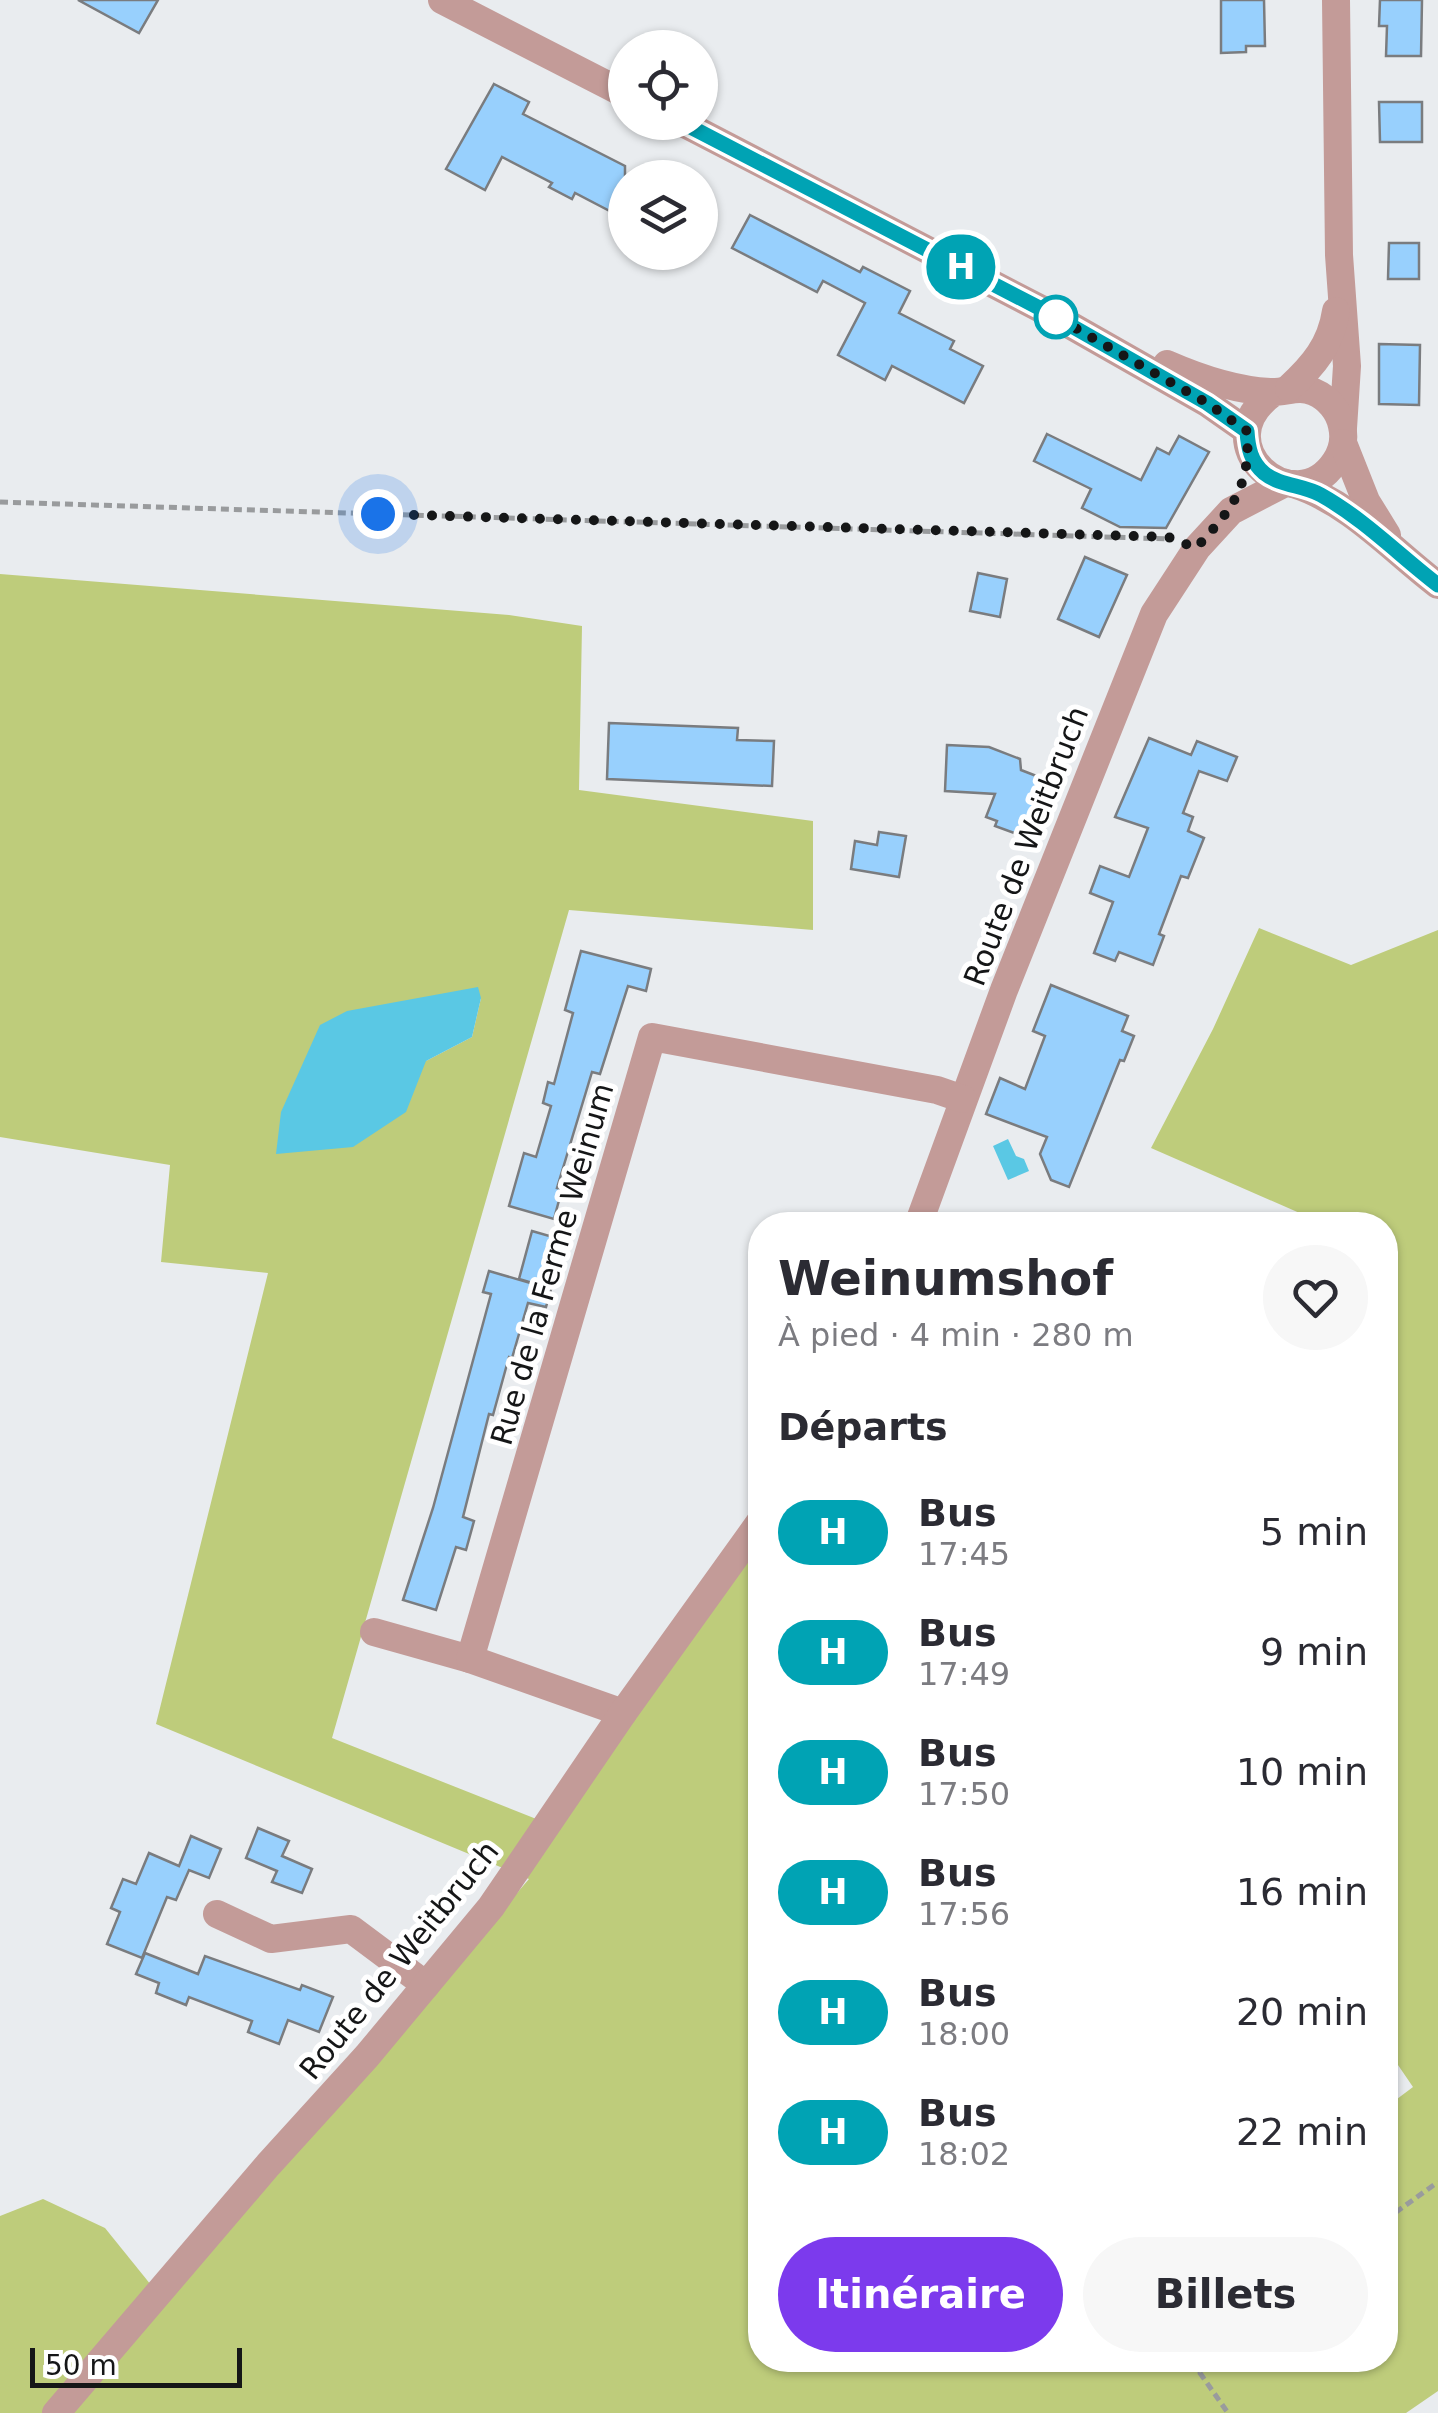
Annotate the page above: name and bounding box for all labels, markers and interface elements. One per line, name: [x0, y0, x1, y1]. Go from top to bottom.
map controls: [608, 30, 718, 270]
button: locate: [608, 30, 718, 140]
button: layers: [608, 160, 718, 270]
line badge: H: [928, 234, 994, 300]
text: H: [946, 247, 976, 287]
unlabelled marker: [1035, 296, 1077, 338]
your location: [353, 489, 403, 539]
street label: Route de Weitbruch: [957, 702, 1095, 990]
street label: Rue de la Ferme Weinum: [484, 1079, 620, 1449]
button: heart: [1263, 1245, 1368, 1350]
text: Weinumshof: [778, 1250, 1113, 1306]
text: À pied · 4 min · 280 m: [778, 1316, 1134, 1354]
text: Départs: [778, 1405, 948, 1449]
text: Bus: [918, 1491, 997, 1535]
text: 5 min: [1260, 1510, 1368, 1554]
text: H: [818, 1512, 848, 1552]
text: 17:45: [918, 1535, 1010, 1573]
text: Bus: [918, 1611, 997, 1655]
text: 9 min: [1260, 1630, 1368, 1674]
text: H: [818, 1632, 848, 1672]
text: 17:49: [918, 1655, 1010, 1693]
text: Bus: [918, 1731, 997, 1775]
text: 10 min: [1236, 1750, 1368, 1794]
text: H: [818, 1752, 848, 1792]
text: 17:50: [918, 1775, 1010, 1813]
street label: Route de Weitbruch: [292, 1834, 506, 2086]
text: Bus: [918, 1851, 997, 1895]
text: 16 min: [1236, 1870, 1368, 1914]
text: H: [818, 1872, 848, 1912]
text: 17:56: [918, 1895, 1010, 1933]
text: Bus: [918, 1971, 997, 2015]
text: 20 min: [1236, 1990, 1368, 2034]
text: H: [818, 1992, 848, 2032]
text: 18:00: [918, 2015, 1010, 2053]
text: Bus: [918, 2091, 997, 2135]
text: 22 min: [1236, 2110, 1368, 2154]
text: H: [818, 2112, 848, 2152]
text: 18:02: [918, 2135, 1010, 2173]
button: Itinéraire: [778, 2237, 1063, 2352]
button: Billets: [1083, 2237, 1368, 2352]
scale bar: [30, 2343, 242, 2388]
text: 50 m: [45, 2349, 117, 2382]

